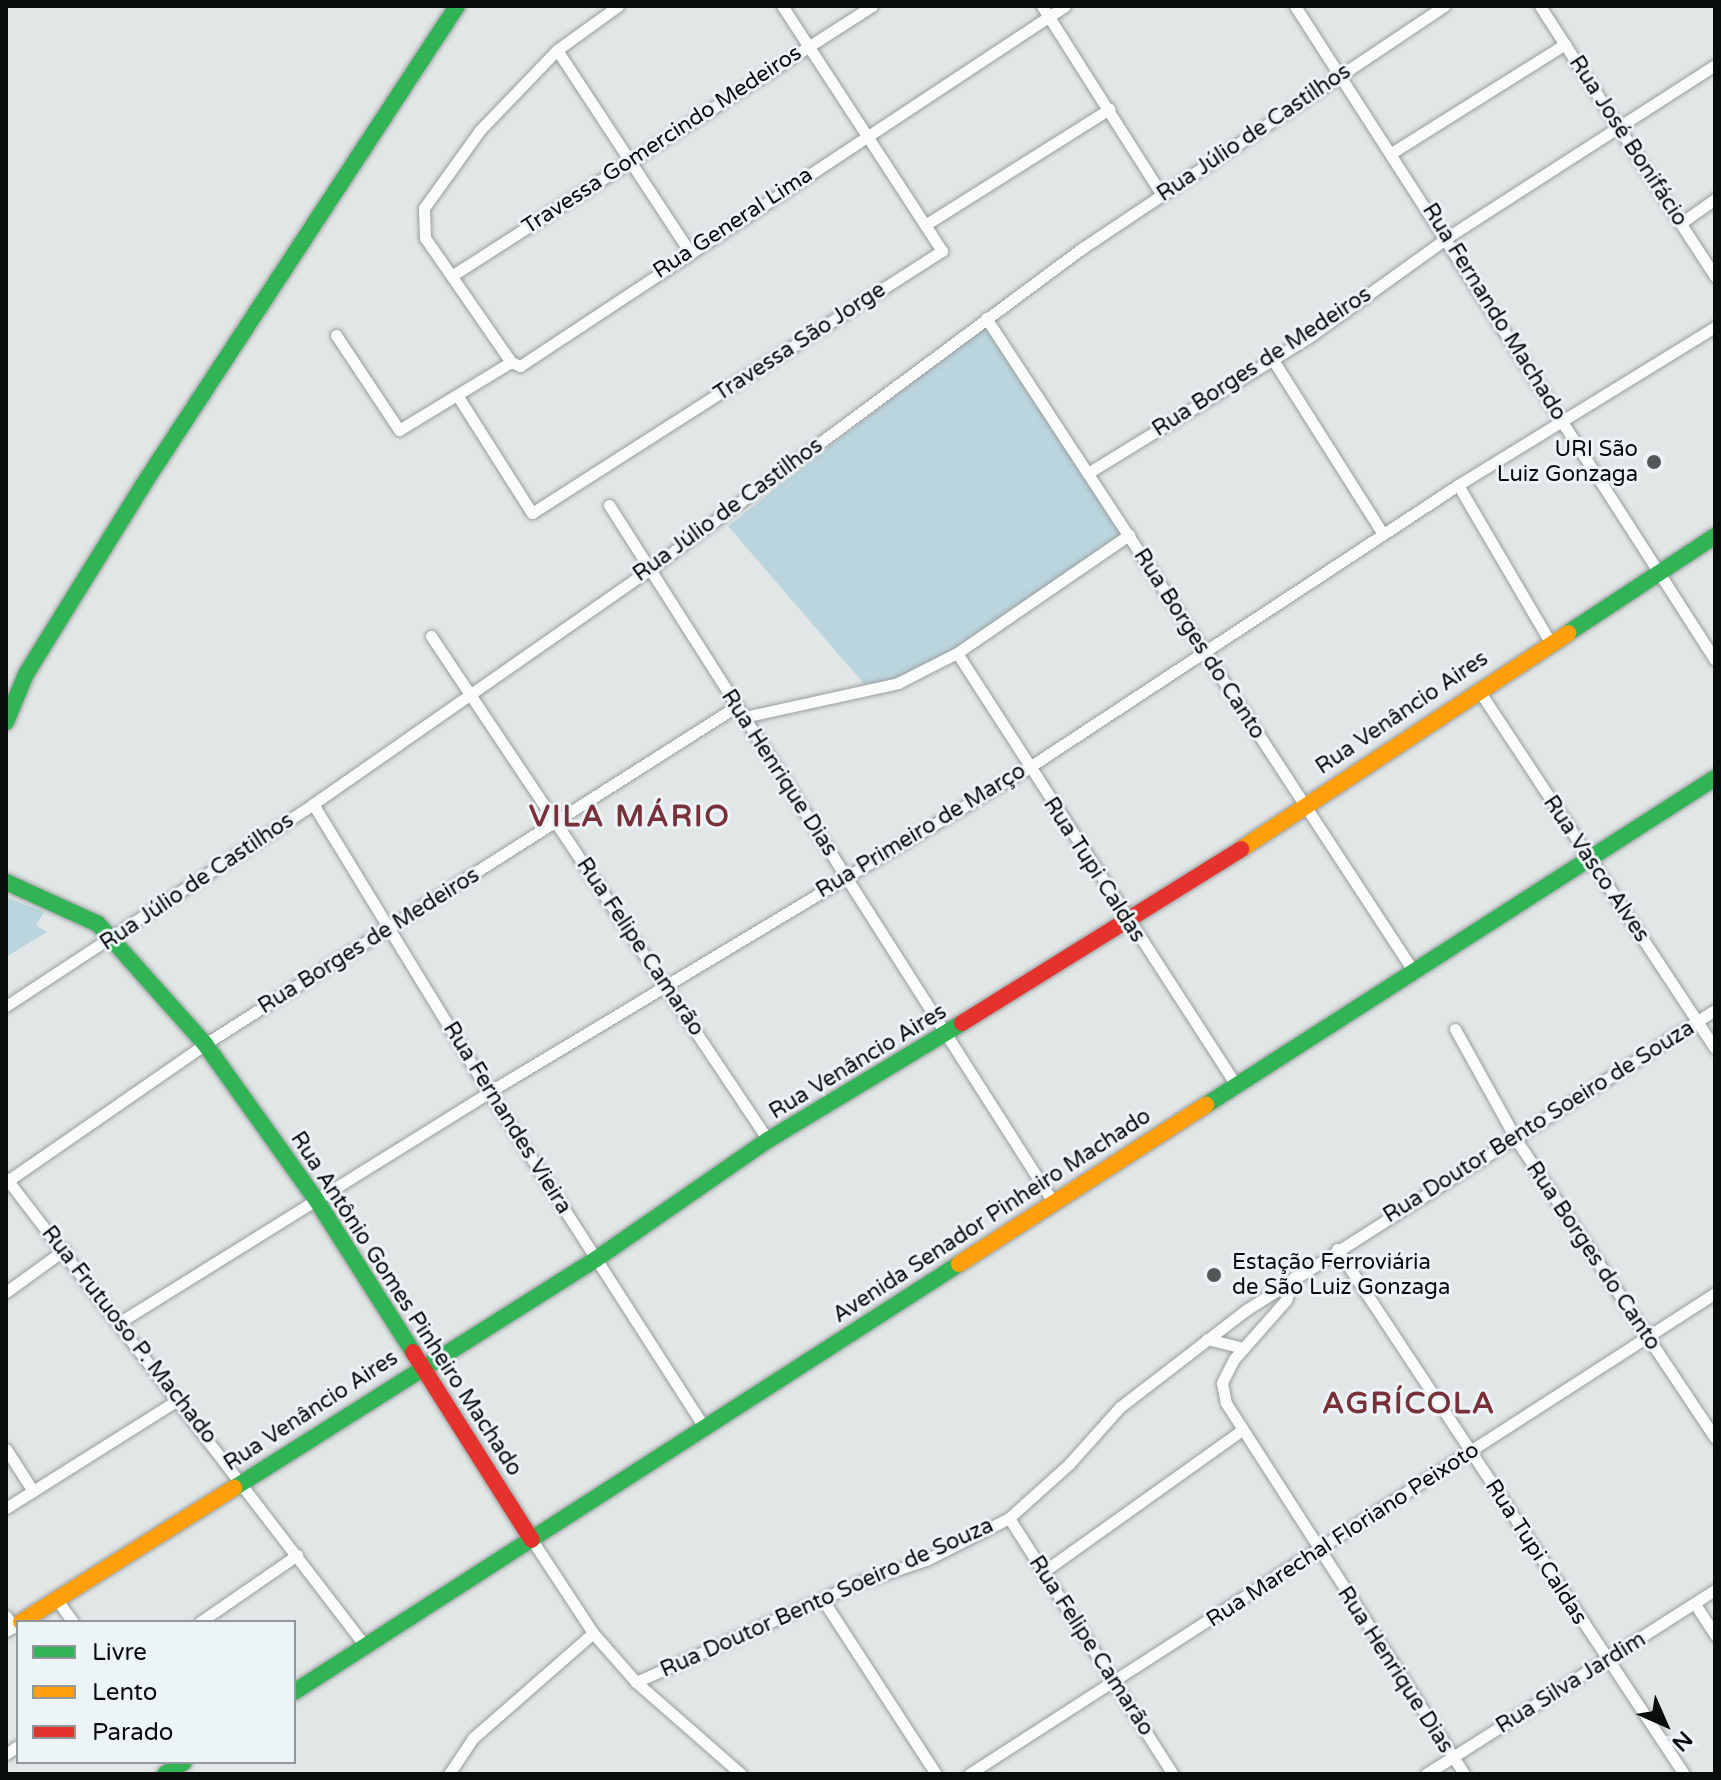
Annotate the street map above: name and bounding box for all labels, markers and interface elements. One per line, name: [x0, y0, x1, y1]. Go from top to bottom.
street label: Travessa Gomercindo Medeiros: [518, 40, 806, 240]
street label: Rua José Bonifácio: [1563, 51, 1693, 231]
street label: Rua Júlio de Castilhos: [1152, 58, 1356, 208]
street label: Rua General Lima: [648, 162, 818, 284]
street label: Rua Fernando Machado: [1416, 199, 1572, 425]
street label: Travessa São Jorge: [709, 277, 891, 407]
street label: Rua Borges de Medeiros: [1148, 281, 1376, 443]
street label: Rua Júlio de Castilhos: [628, 432, 828, 588]
place label: URI São Luiz Gonzaga: [1497, 436, 1638, 488]
marker: URI São Luiz Gonzaga: [1645, 453, 1663, 471]
street label: Rua Borges do Canto: [1128, 544, 1270, 744]
street label: Rua Venâncio Aires: [1311, 646, 1493, 780]
street label: Rua Henrique Dias: [715, 685, 843, 861]
street label: Rua Primeiro de Março: [811, 758, 1031, 904]
street label: Rua Vasco Alves: [1537, 791, 1655, 947]
street label: Rua Tupi Caldas: [1037, 793, 1151, 947]
district label: VILA MÁRIO: [529, 799, 731, 835]
street label: Rua Júlio de Castilhos: [95, 807, 299, 957]
street label: Rua Felipe Camarão: [570, 853, 710, 1041]
street label: Rua Borges de Medeiros: [254, 862, 484, 1020]
street label: Rua Venâncio Aires: [765, 999, 951, 1125]
street label: Rua Doutor Bento Soeiro de Souza: [1379, 1015, 1699, 1229]
street label: Rua Fernandes Vieira: [437, 1017, 577, 1219]
street label: Avenida Senador Pinheiro Machado: [828, 1103, 1156, 1329]
street label: Rua Antônio Gomes Pinheiro Machado: [285, 1127, 527, 1481]
street label: Rua Borges do Canto: [1520, 1157, 1666, 1355]
street label: Rua Frutuoso P. Machado: [36, 1221, 222, 1449]
place label: Estação Ferroviária de São Luiz Gonzaga: [1232, 1249, 1450, 1300]
marker: Estação Ferroviária de São Luiz Gonzaga: [1203, 1264, 1225, 1286]
street label: Rua Venâncio Aires: [219, 1345, 403, 1477]
district label: AGRÍCOLA: [1322, 1386, 1496, 1422]
street label: Rua Marechal Floriano Peixoto: [1202, 1437, 1484, 1633]
street label: Rua Tupi Caldas: [1479, 1475, 1593, 1629]
street label: Rua Doutor Bento Soeiro de Souza: [656, 1512, 998, 1684]
street label: Rua Felipe Camarão: [1023, 1551, 1159, 1741]
street label: Rua Henrique Dias: [1331, 1582, 1459, 1758]
legend: [16, 1620, 296, 1764]
street label: Rua Silva Jardim: [1491, 1626, 1651, 1740]
text: Livre: [92, 1638, 147, 1667]
text: Lento: [92, 1678, 157, 1707]
north arrow: [1625, 1684, 1705, 1764]
text: Parado: [92, 1718, 173, 1747]
text: N: [1667, 1726, 1697, 1756]

